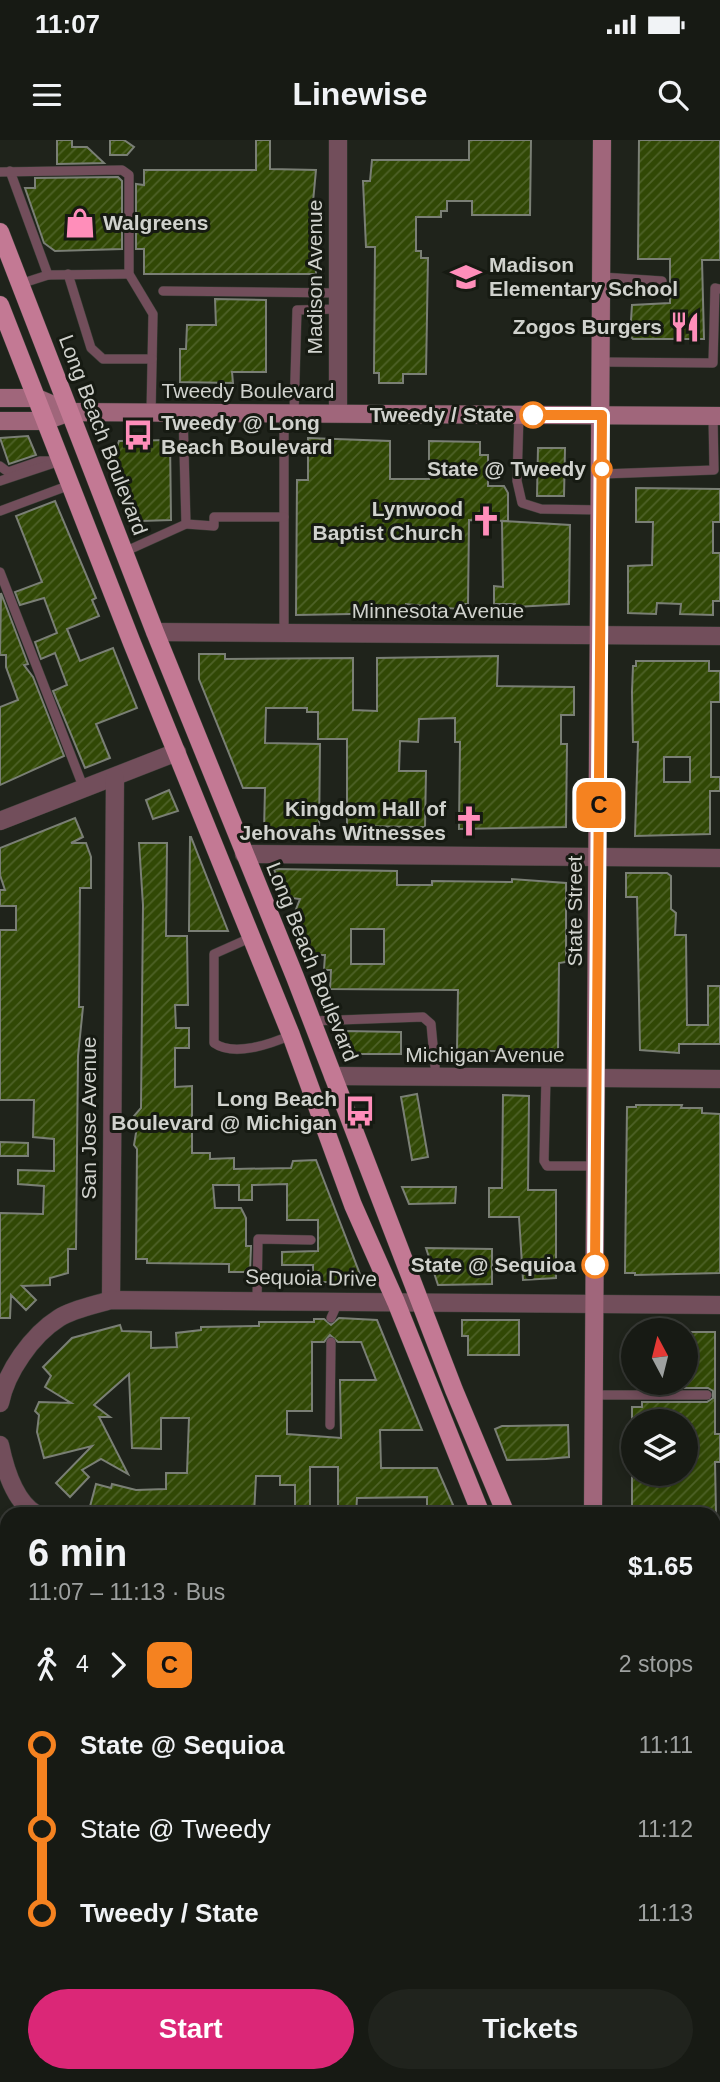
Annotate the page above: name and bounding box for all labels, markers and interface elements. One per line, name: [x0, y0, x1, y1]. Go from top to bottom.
text: 11:07: [35, 9, 100, 39]
icon: menu: [28, 76, 66, 114]
text: Linewise: [292, 76, 428, 112]
icon: search: [654, 76, 692, 114]
street label: Madison Avenue: [303, 200, 326, 354]
shop icon: Walgreens: [63, 206, 97, 240]
place label: Walgreens: [103, 211, 208, 234]
place label: Madison Elementary School: [489, 253, 678, 300]
school or university icon: Madison Elementary School: [449, 260, 483, 294]
restaurant icon: Zogos Burgers: [668, 310, 702, 344]
place label: Zogos Burgers: [513, 315, 662, 338]
street label: Long Beach Boulevard: [55, 332, 152, 538]
street label: Tweedy Boulevard: [162, 379, 334, 402]
marker: Tweedy / State: [520, 402, 546, 428]
place label: Tweedy / State: [370, 403, 514, 426]
place label: Tweedy @ Long Beach Boulevard: [161, 411, 333, 458]
bus stop icon: Tweedy @ Long Beach Boulevard: [121, 418, 155, 452]
place label: State @ Tweedy: [427, 457, 586, 480]
marker: State @ Tweedy: [592, 459, 612, 479]
place label: Lynwood Baptist Church: [312, 497, 463, 544]
church icon: Lynwood Baptist Church: [469, 504, 503, 538]
street label: Minnesota Avenue: [352, 599, 524, 622]
line badge: C: [576, 782, 622, 828]
text: C: [590, 791, 608, 818]
place label: Kingdom Hall of Jehovahs Witnesses: [240, 797, 447, 844]
church icon: Kingdom Hall of Jehovahs Witnesses: [452, 804, 486, 838]
street label: State Street: [563, 855, 586, 966]
street label: Long Beach Boulevard: [262, 859, 363, 1065]
street label: San Jose Avenue: [77, 1036, 100, 1200]
street label: Michigan Avenue: [405, 1043, 565, 1066]
place label: Long Beach Boulevard @ Michigan: [111, 1087, 337, 1134]
bus stop icon: Long Beach Boulevard @ Michigan: [343, 1094, 377, 1128]
marker: State @ Sequioa: [582, 1252, 608, 1278]
place label: State @ Sequioa: [411, 1253, 576, 1276]
street label: Sequoia Drive: [245, 1265, 377, 1290]
north arrow: [621, 1318, 698, 1395]
map controls: [621, 1318, 698, 1486]
button: layers: [621, 1409, 698, 1486]
text: 6 min: [28, 1532, 127, 1574]
text: $1.65: [628, 1551, 693, 1581]
text: 11:07 – 11:13 · Bus: [28, 1579, 225, 1605]
icon: walk: [28, 1646, 66, 1684]
icon: forward: [99, 1646, 137, 1684]
text: 4: [76, 1651, 89, 1677]
text: C: [161, 1651, 178, 1678]
text: 2 stops: [619, 1651, 693, 1677]
text: State @ Sequioa: [80, 1730, 285, 1760]
text: 11:11: [639, 1732, 693, 1758]
text: State @ Tweedy: [80, 1814, 271, 1844]
text: 11:12: [637, 1816, 693, 1842]
text: Tweedy / State: [80, 1898, 259, 1928]
text: 11:13: [637, 1900, 693, 1926]
button: Start: [28, 1989, 354, 2069]
button: Tickets: [368, 1989, 693, 2069]

